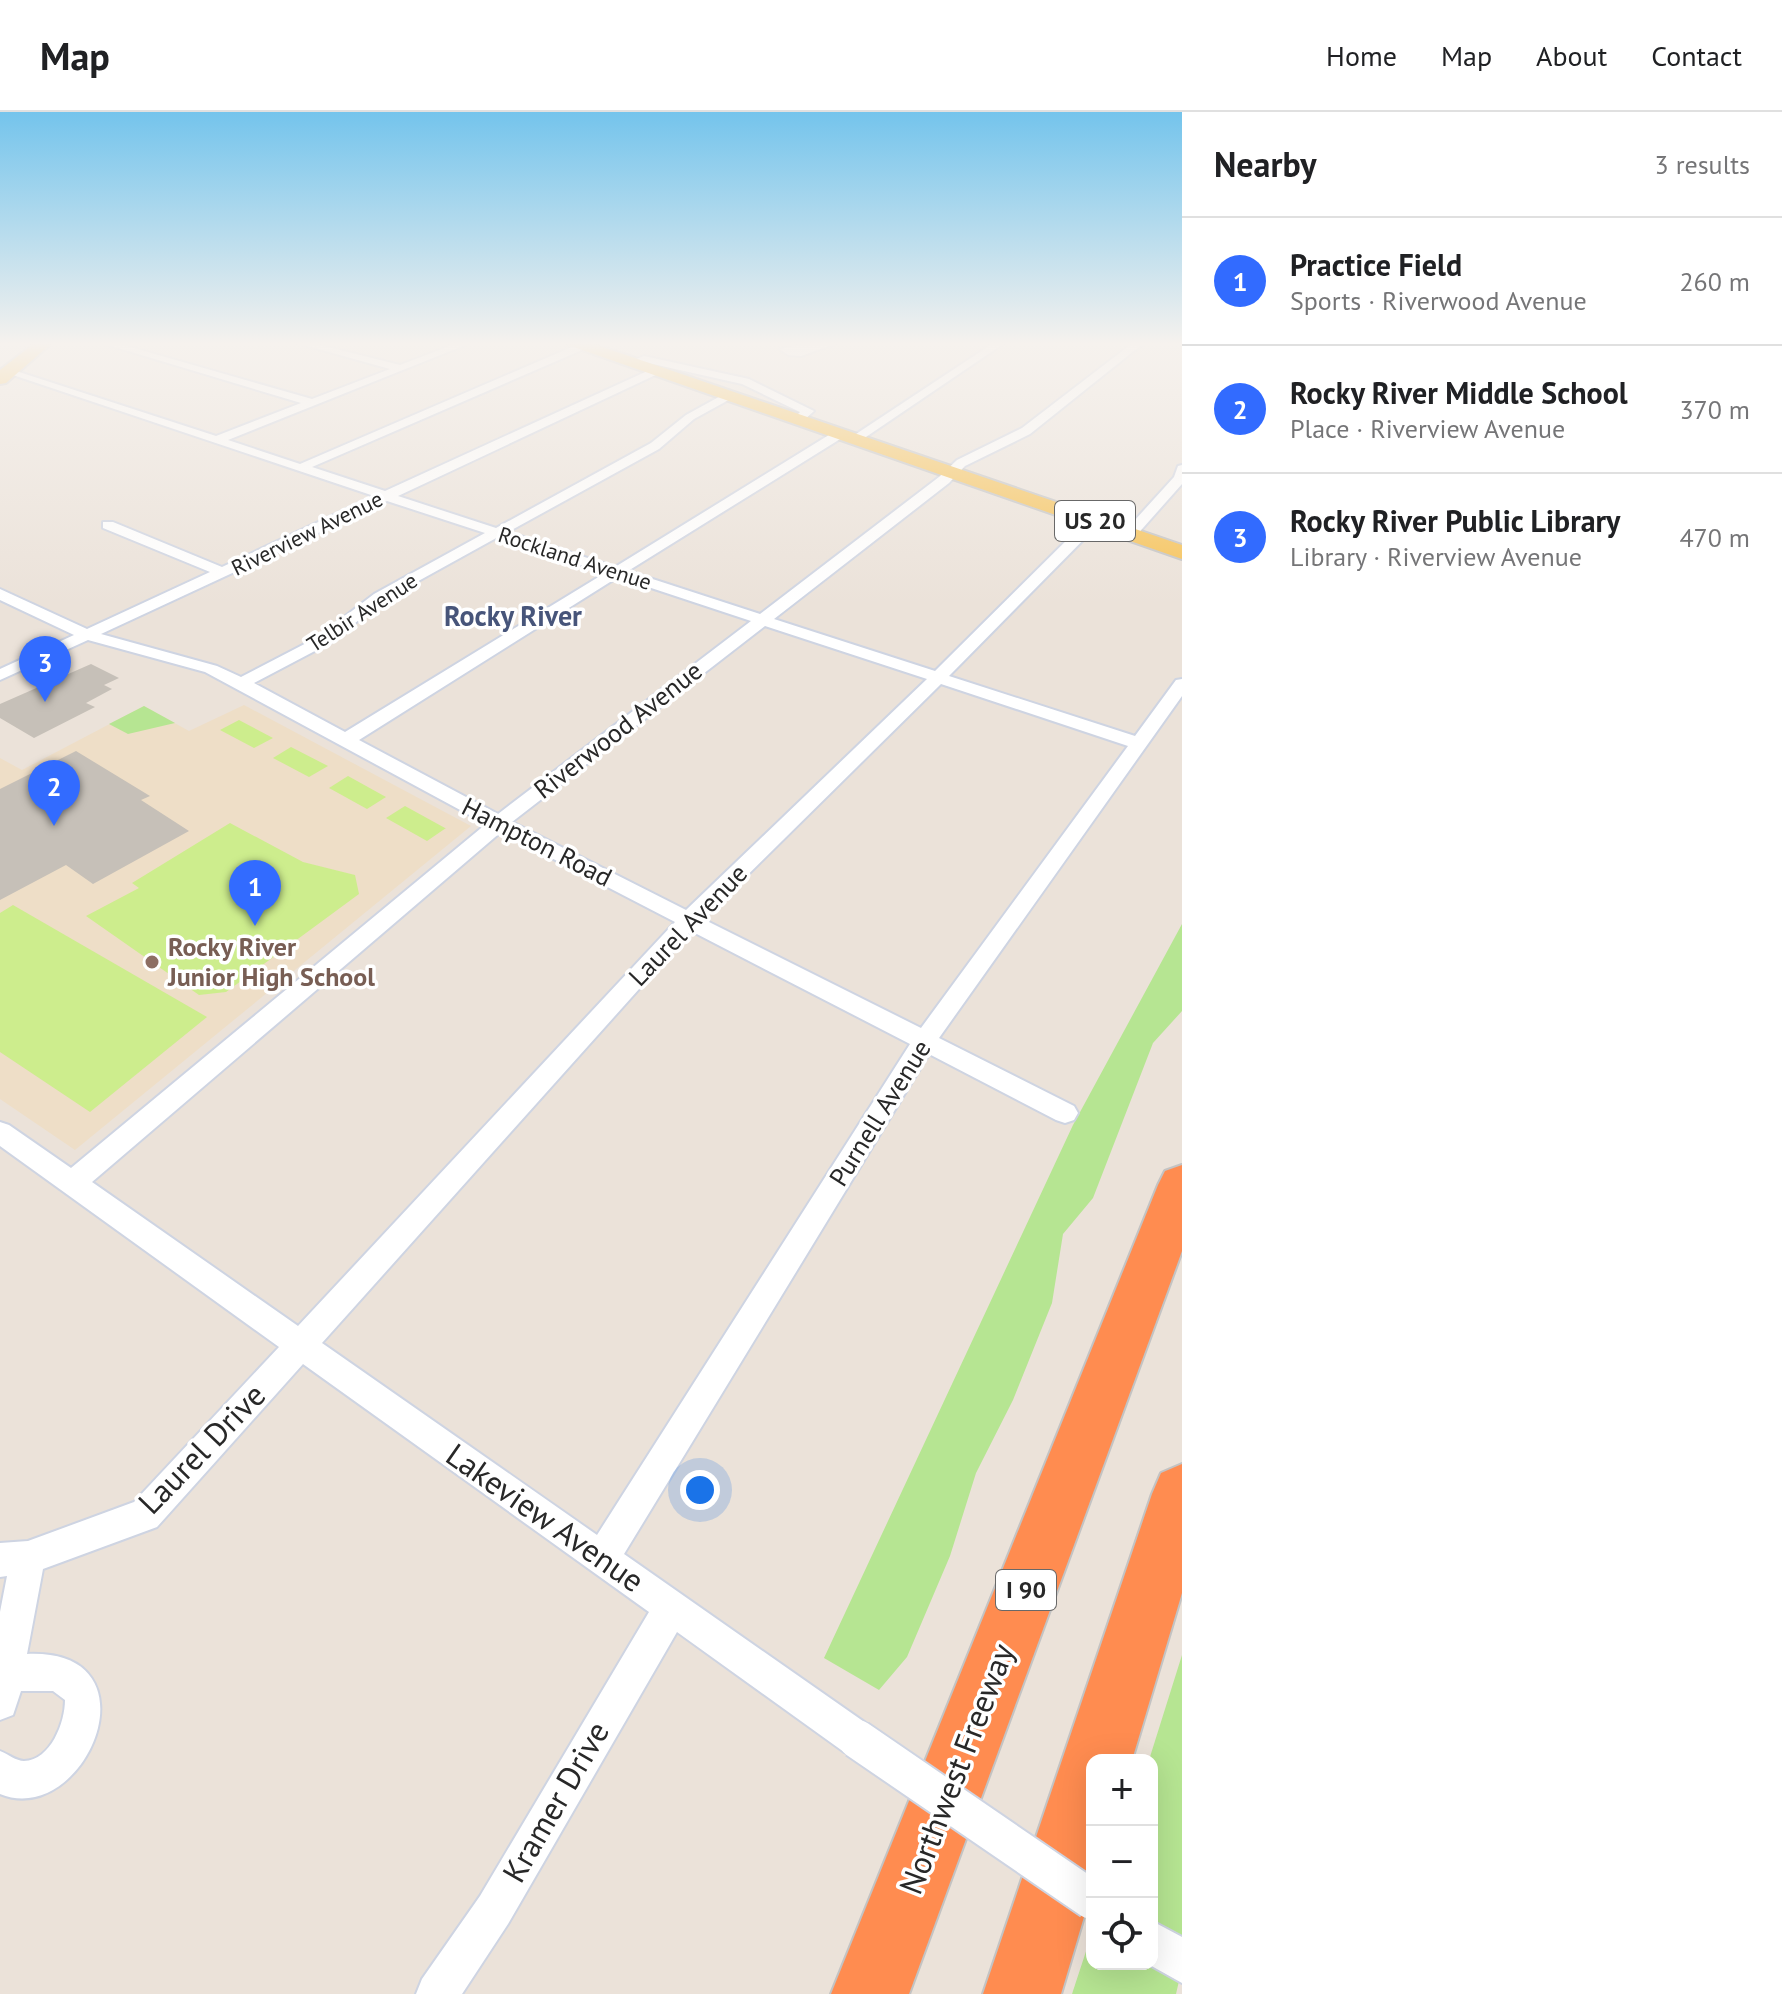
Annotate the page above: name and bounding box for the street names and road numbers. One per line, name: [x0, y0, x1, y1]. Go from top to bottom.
street label: Riverview Avenue: [227, 484, 387, 582]
road number: US 20: [1055, 501, 1135, 541]
street label: Rockland Avenue: [495, 520, 655, 596]
street label: Telbir Avenue: [301, 566, 423, 658]
street label: Riverwood Avenue: [527, 654, 709, 806]
street label: Hampton Road: [457, 790, 618, 894]
street label: Laurel Avenue: [621, 857, 754, 993]
street label: Purnell Avenue: [821, 1033, 938, 1192]
street label: Laurel Drive: [129, 1374, 274, 1523]
street label: Lakeview Avenue: [438, 1433, 653, 1601]
road number: I 90: [996, 1570, 1056, 1610]
street label: Northwest Freeway: [889, 1637, 1023, 1900]
street label: Kramer Drive: [492, 1714, 618, 1889]

